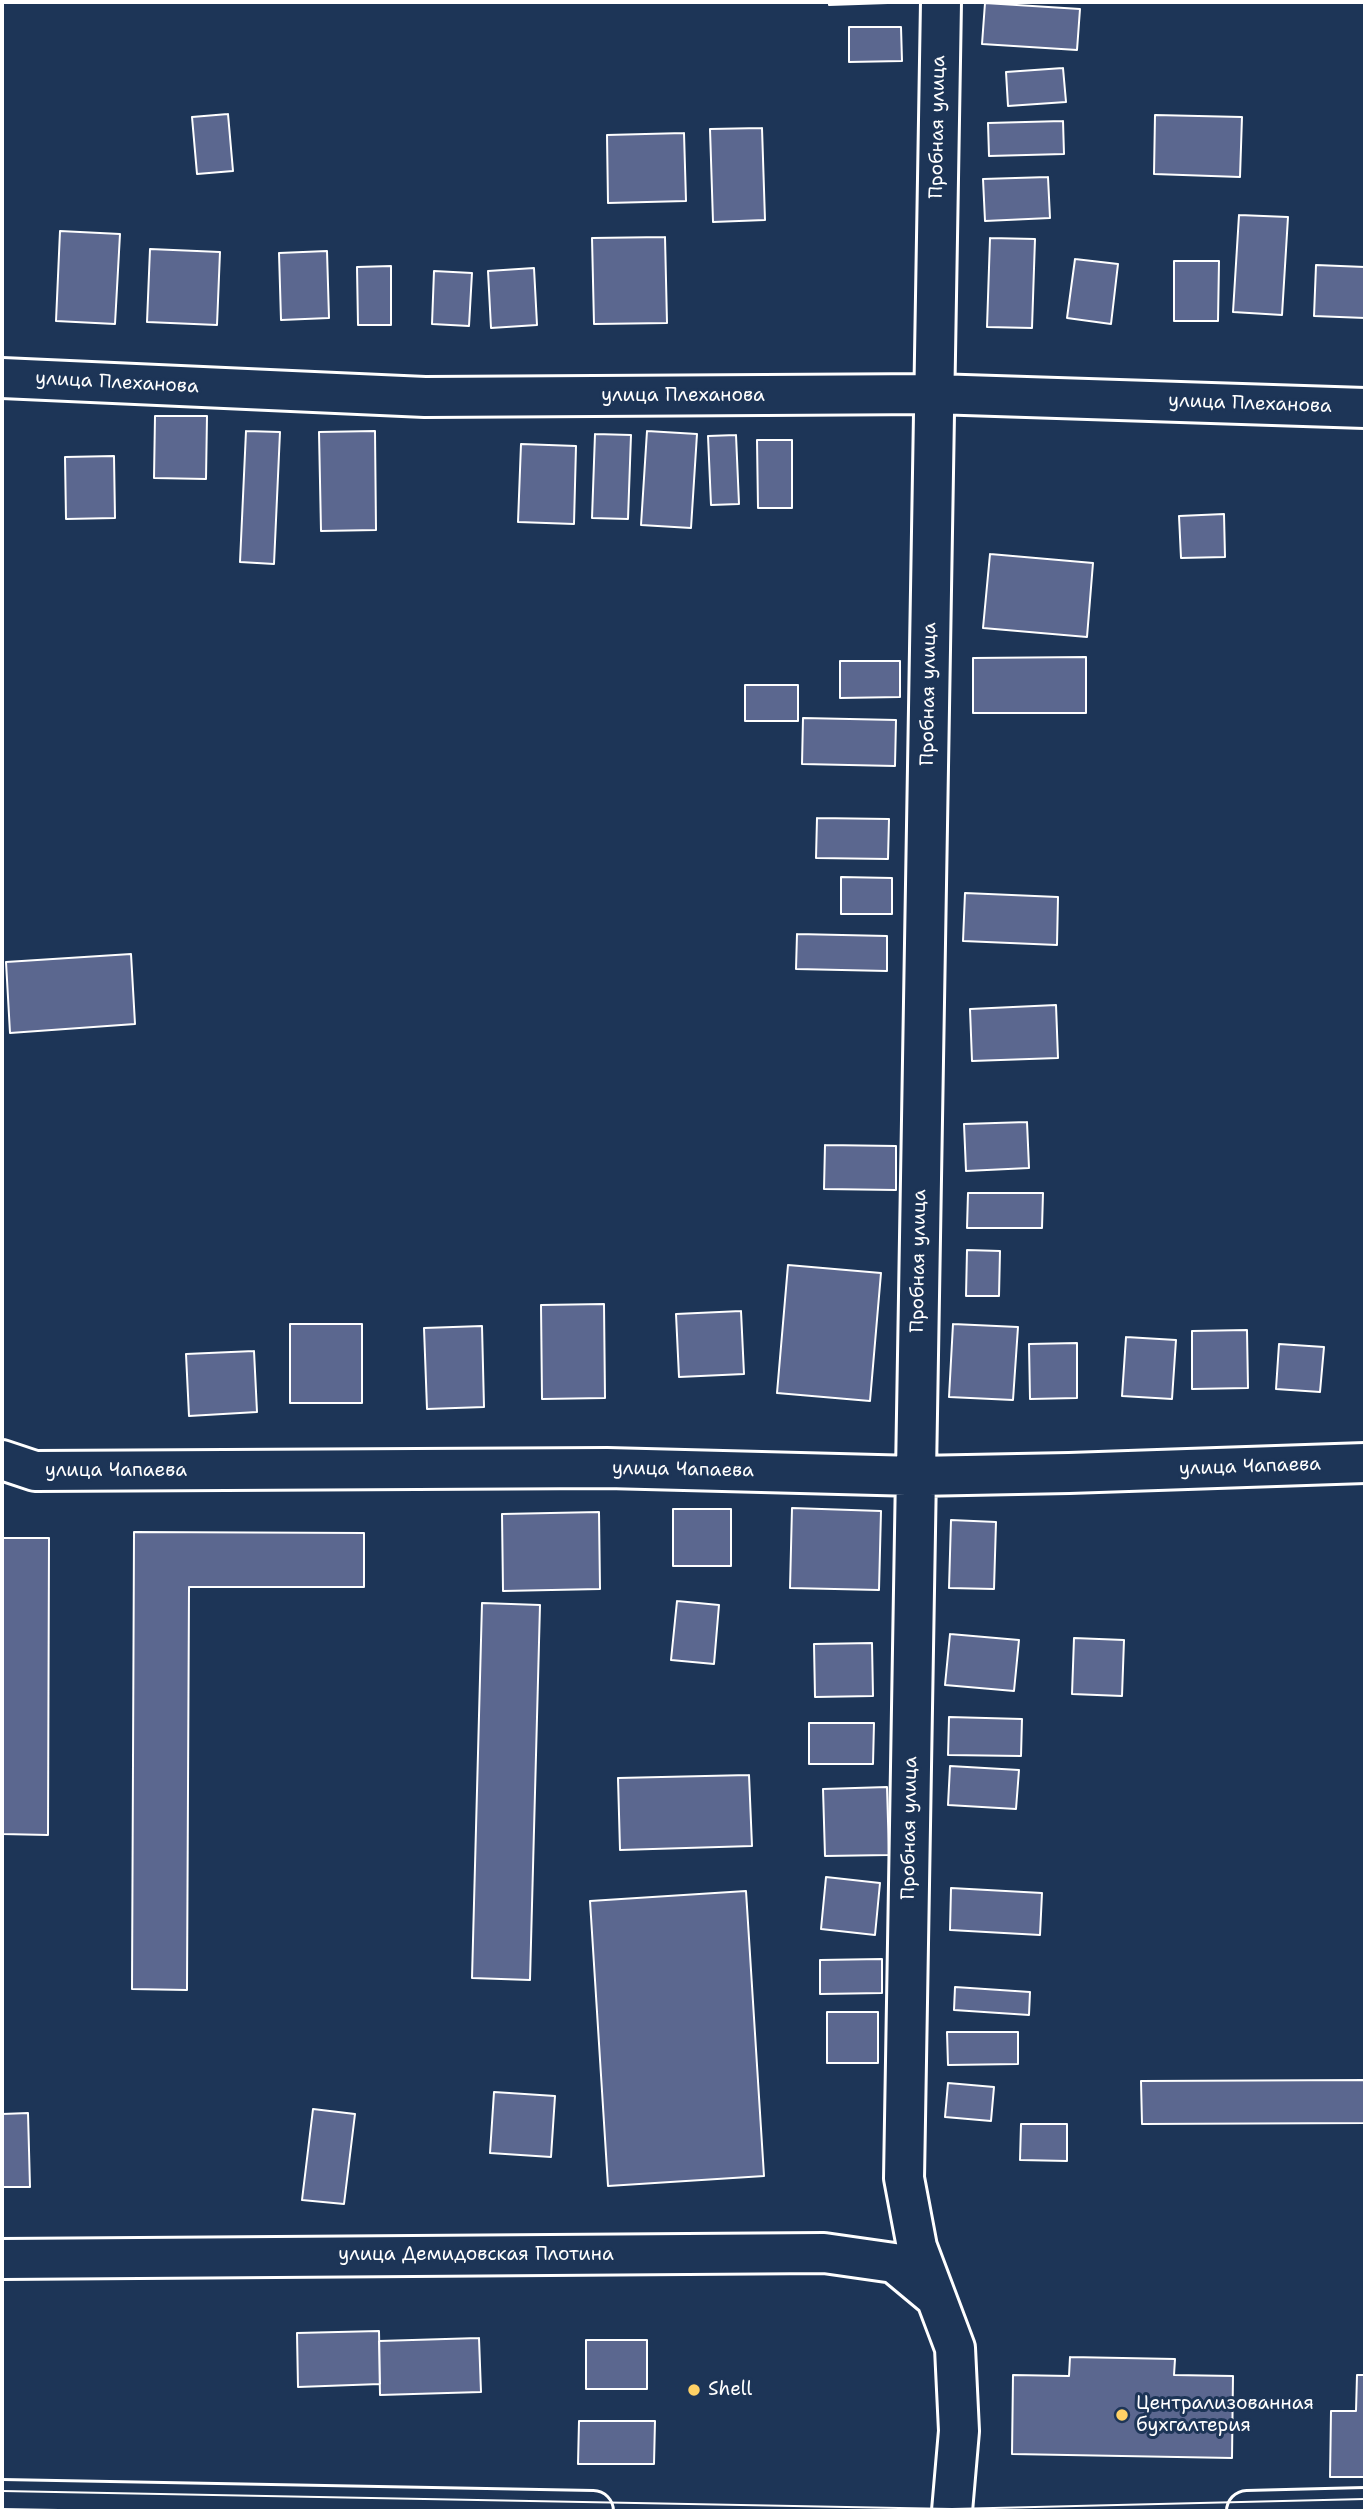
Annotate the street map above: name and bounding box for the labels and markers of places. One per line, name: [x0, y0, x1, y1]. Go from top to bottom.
place label: Shell: [708, 2379, 752, 2401]
marker: Shell: [686, 2382, 702, 2398]
place label: Централизованная бухгалтерия: [1136, 2393, 1314, 2437]
marker: Централизованная бухгалтерия: [1114, 2407, 1130, 2423]

